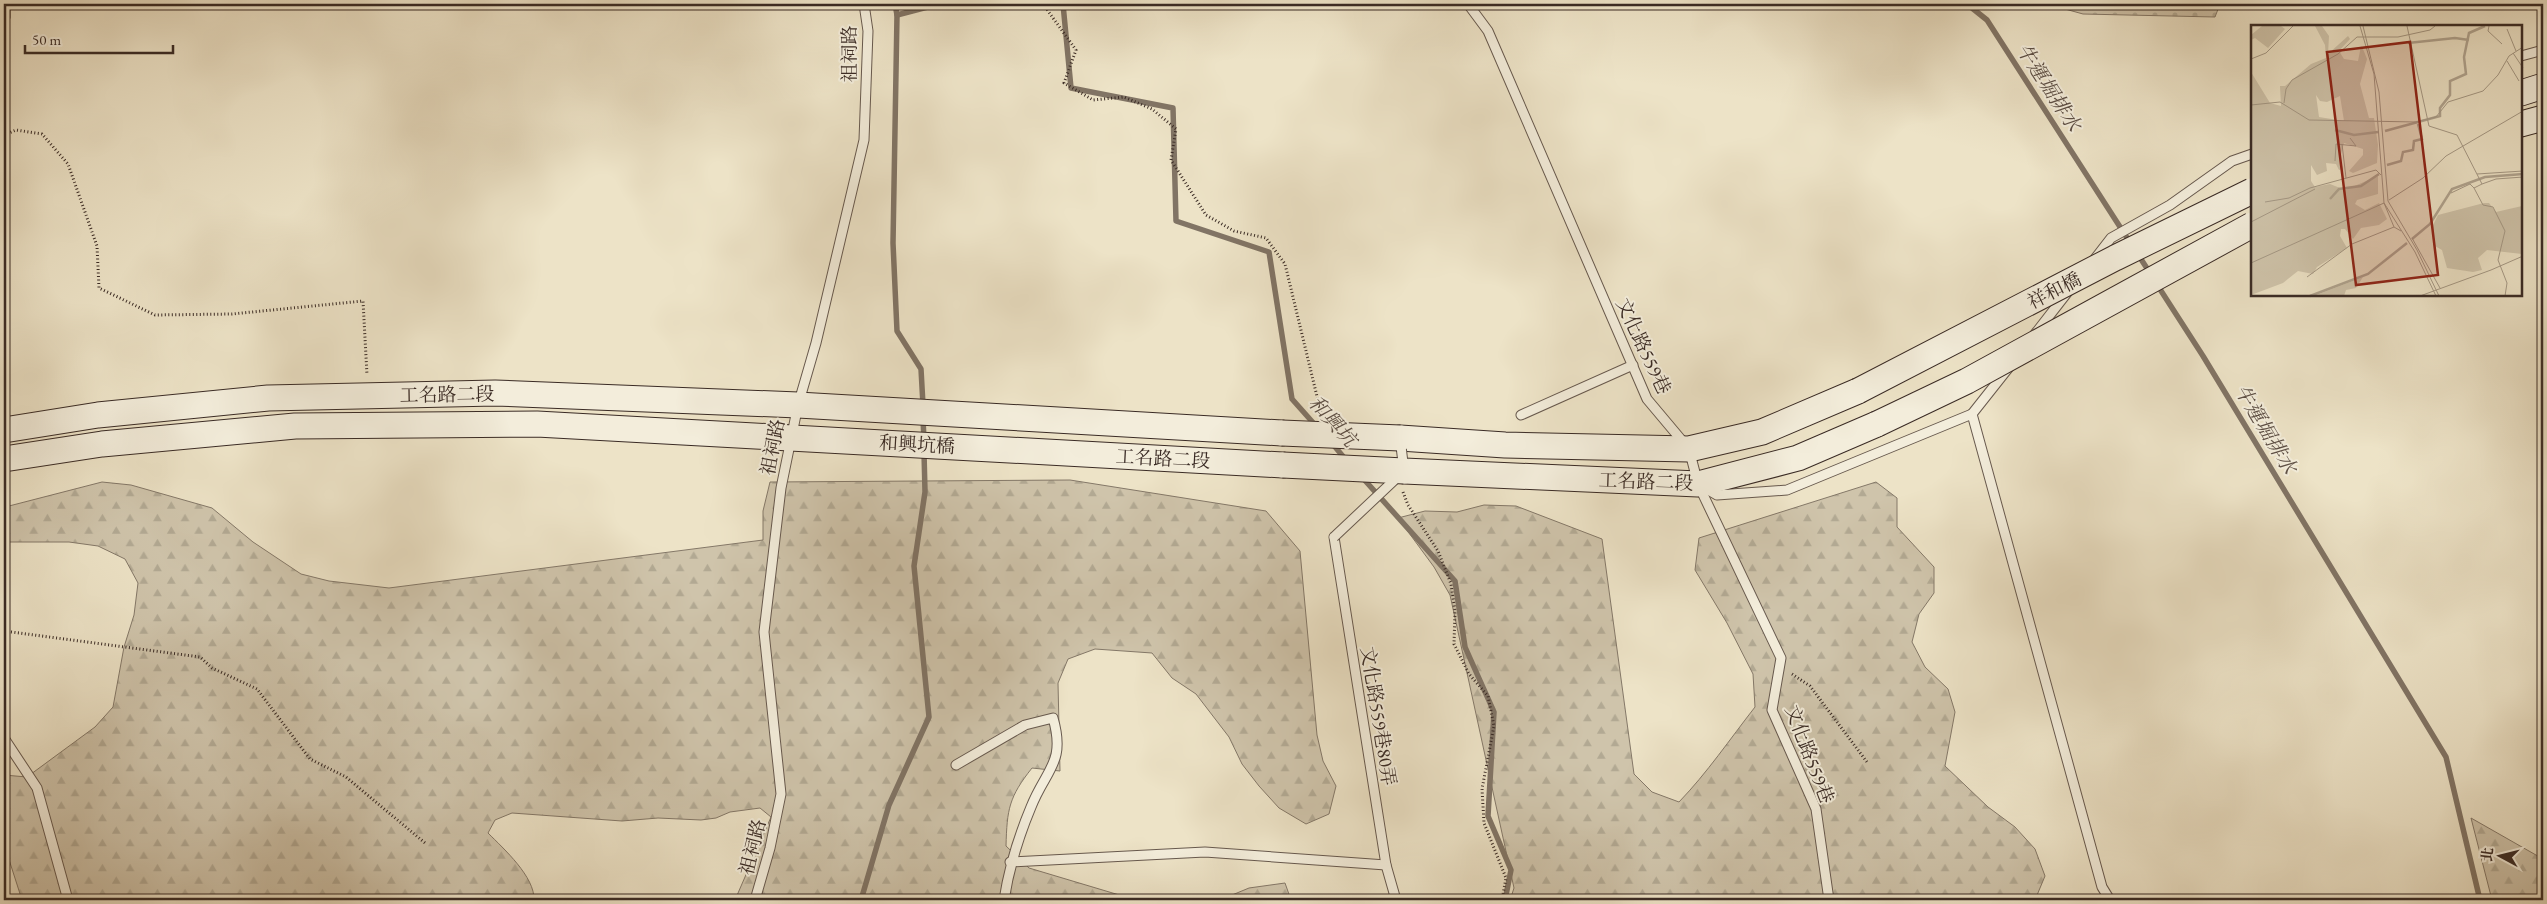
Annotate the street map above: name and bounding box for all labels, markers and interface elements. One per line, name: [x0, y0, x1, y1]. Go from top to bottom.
scale bar: [25, 22, 172, 54]
street label: 祖祠路: [837, 25, 862, 83]
inset map: [2251, 25, 2522, 296]
text: 50 m: [32, 30, 61, 49]
water label: 牛運堀排水: [2011, 38, 2088, 138]
street label: 祥和橋: [2023, 266, 2085, 315]
street label: 文化路559巷: [1610, 294, 1677, 398]
water label: 牛運堀排水: [2229, 379, 2304, 480]
street label: 工名路二段: [399, 381, 495, 408]
water label: 和興坑: [1303, 390, 1365, 454]
street label: 祖祠路: [755, 417, 790, 477]
street label: 和興坑橋: [878, 430, 956, 459]
street label: 工名路二段: [1115, 444, 1211, 473]
street label: 工名路二段: [1598, 467, 1694, 496]
street label: 文化路559巷80弄: [1355, 645, 1402, 787]
street label: 文化路559巷: [1779, 701, 1840, 807]
street label: 祖祠路: [733, 816, 772, 878]
north arrow: [2474, 832, 2524, 882]
text: 北: [2477, 846, 2497, 862]

